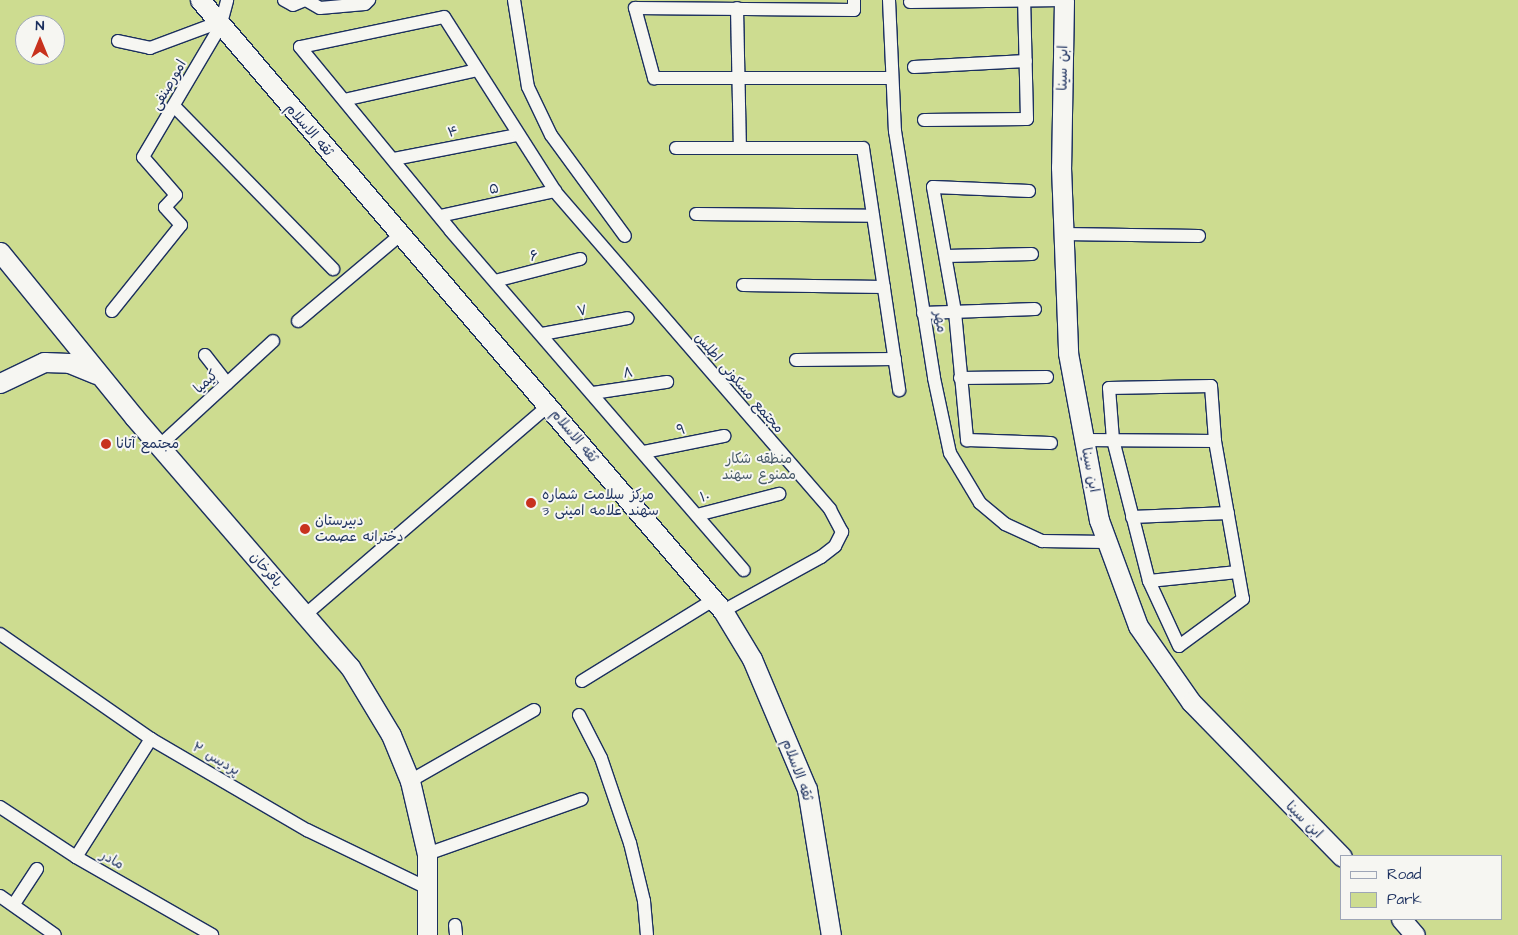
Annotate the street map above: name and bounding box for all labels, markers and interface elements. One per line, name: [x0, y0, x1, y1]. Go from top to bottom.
north arrow: [15, 15, 65, 65]
text: N: [36, 16, 44, 36]
street label: ابن سینا: [1054, 45, 1072, 91]
street label: امورصنفی: [148, 57, 190, 113]
street label: ثقه الاسلام: [282, 100, 336, 160]
street label: ۴: [446, 123, 460, 141]
street label: ۵: [488, 180, 500, 198]
street label: ۶: [528, 247, 540, 265]
street label: ۷: [576, 302, 588, 320]
street label: مهر: [930, 310, 950, 334]
street label: مجتمع مسکونی اطلس: [691, 330, 787, 436]
street label: ۸: [622, 364, 634, 382]
street label: کیمیا: [190, 367, 222, 397]
street label: ثقه الاسلام: [547, 406, 601, 466]
street label: ۹: [675, 421, 687, 439]
place label: مجتمع آتانا: [116, 436, 179, 452]
marker: مجتمع آتانا: [100, 438, 112, 450]
street label: ابن سینا: [1077, 446, 1103, 494]
park label: منطقه شکار ممنوع سهند: [722, 451, 796, 484]
place label: مرکز سلامت شماره 3 سهند علامه امینی: [542, 487, 659, 520]
street label: ۱۰: [698, 488, 712, 506]
marker: مرکز سلامت شماره 3 سهند علامه امینی: [524, 496, 538, 510]
place label: دبیرستان دخترانه عصمت: [315, 513, 403, 546]
marker: دبیرستان دخترانه عصمت: [299, 523, 311, 535]
street label: باقرخان: [246, 549, 286, 591]
street label: ثقه الاسلام: [778, 737, 816, 803]
street label: پردیس ۲: [189, 739, 243, 779]
street label: ابن سینا: [1282, 798, 1326, 842]
street label: مادر: [97, 847, 127, 873]
legend: [1340, 855, 1503, 920]
text: Road: [1387, 864, 1421, 885]
text: Park: [1387, 889, 1422, 910]

